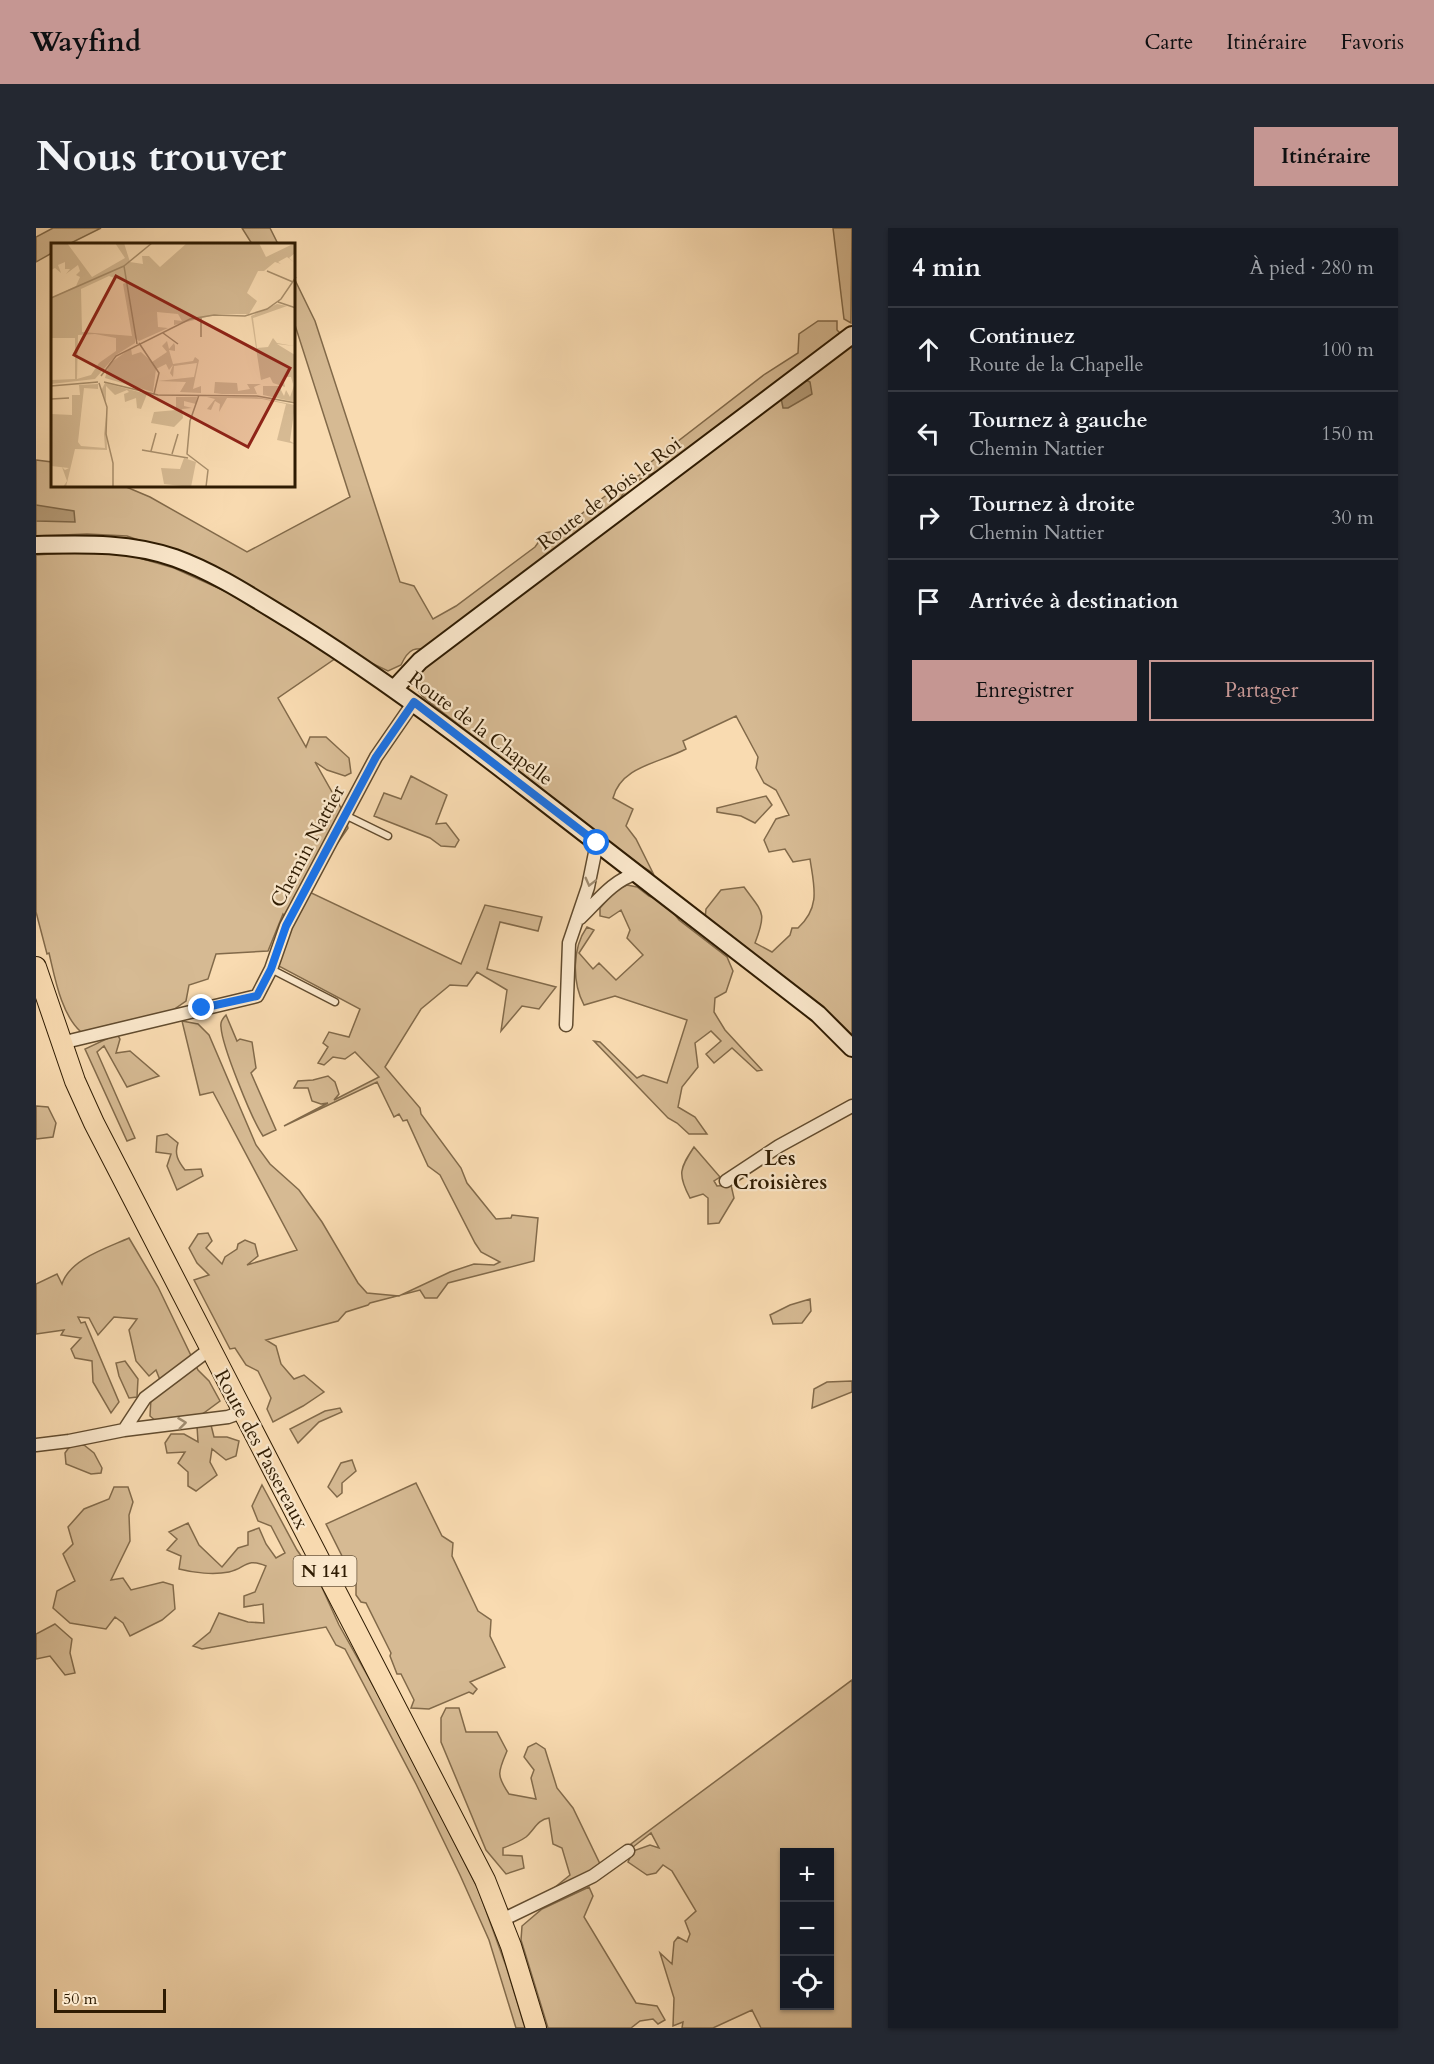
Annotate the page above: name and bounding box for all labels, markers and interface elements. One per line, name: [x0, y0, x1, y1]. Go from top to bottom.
text: Wayfind: [30, 23, 141, 61]
text: Carte: [1144, 28, 1193, 57]
text: Itinéraire: [1226, 28, 1307, 57]
text: Favoris: [1340, 28, 1404, 57]
button: Itinéraire: [1254, 127, 1398, 186]
text: Nous trouver: [36, 128, 286, 185]
inset map: [51, 243, 296, 488]
text: 4 min: [912, 250, 981, 285]
text: À pied · 280 m: [1250, 254, 1374, 281]
text: Continuez: [969, 321, 1075, 351]
icon: ahead: [912, 333, 945, 366]
text: 100 m: [1321, 336, 1374, 363]
text: Route de la Chapelle: [969, 351, 1144, 378]
text: Tournez à gauche: [969, 405, 1148, 435]
icon: left: [912, 417, 945, 450]
text: 150 m: [1321, 420, 1374, 447]
street label: Route de Bois le Roi: [532, 430, 687, 556]
text: Chemin Nattier: [969, 435, 1104, 462]
text: Tournez à droite: [969, 489, 1135, 519]
icon: right: [912, 501, 945, 534]
text: 30 m: [1331, 504, 1374, 531]
text: Chemin Nattier: [969, 519, 1104, 546]
icon: arrive: [912, 585, 945, 618]
text: Arrivée à destination: [969, 586, 1179, 616]
button: Enregistrer: [912, 660, 1137, 721]
button: Partager: [1149, 660, 1374, 721]
street label: Route de la Chapelle: [403, 665, 559, 792]
street label: Chemin Nattier: [264, 780, 351, 912]
route start: [583, 829, 609, 855]
one-way arrow: [584, 877, 597, 887]
route end: [188, 994, 214, 1020]
district label: Les Croisières: [733, 1144, 827, 1197]
street label: Route des Passereaux: [208, 1365, 315, 1534]
one-way arrow: [178, 1417, 187, 1430]
road number: N 141: [294, 1556, 356, 1586]
map controls: [780, 1848, 834, 2010]
button: +: [780, 1848, 834, 1902]
button: −: [780, 1902, 834, 1956]
button: locate: [780, 1956, 834, 2010]
scale bar: [54, 1986, 166, 2014]
text: 50 m: [63, 1988, 97, 2010]

